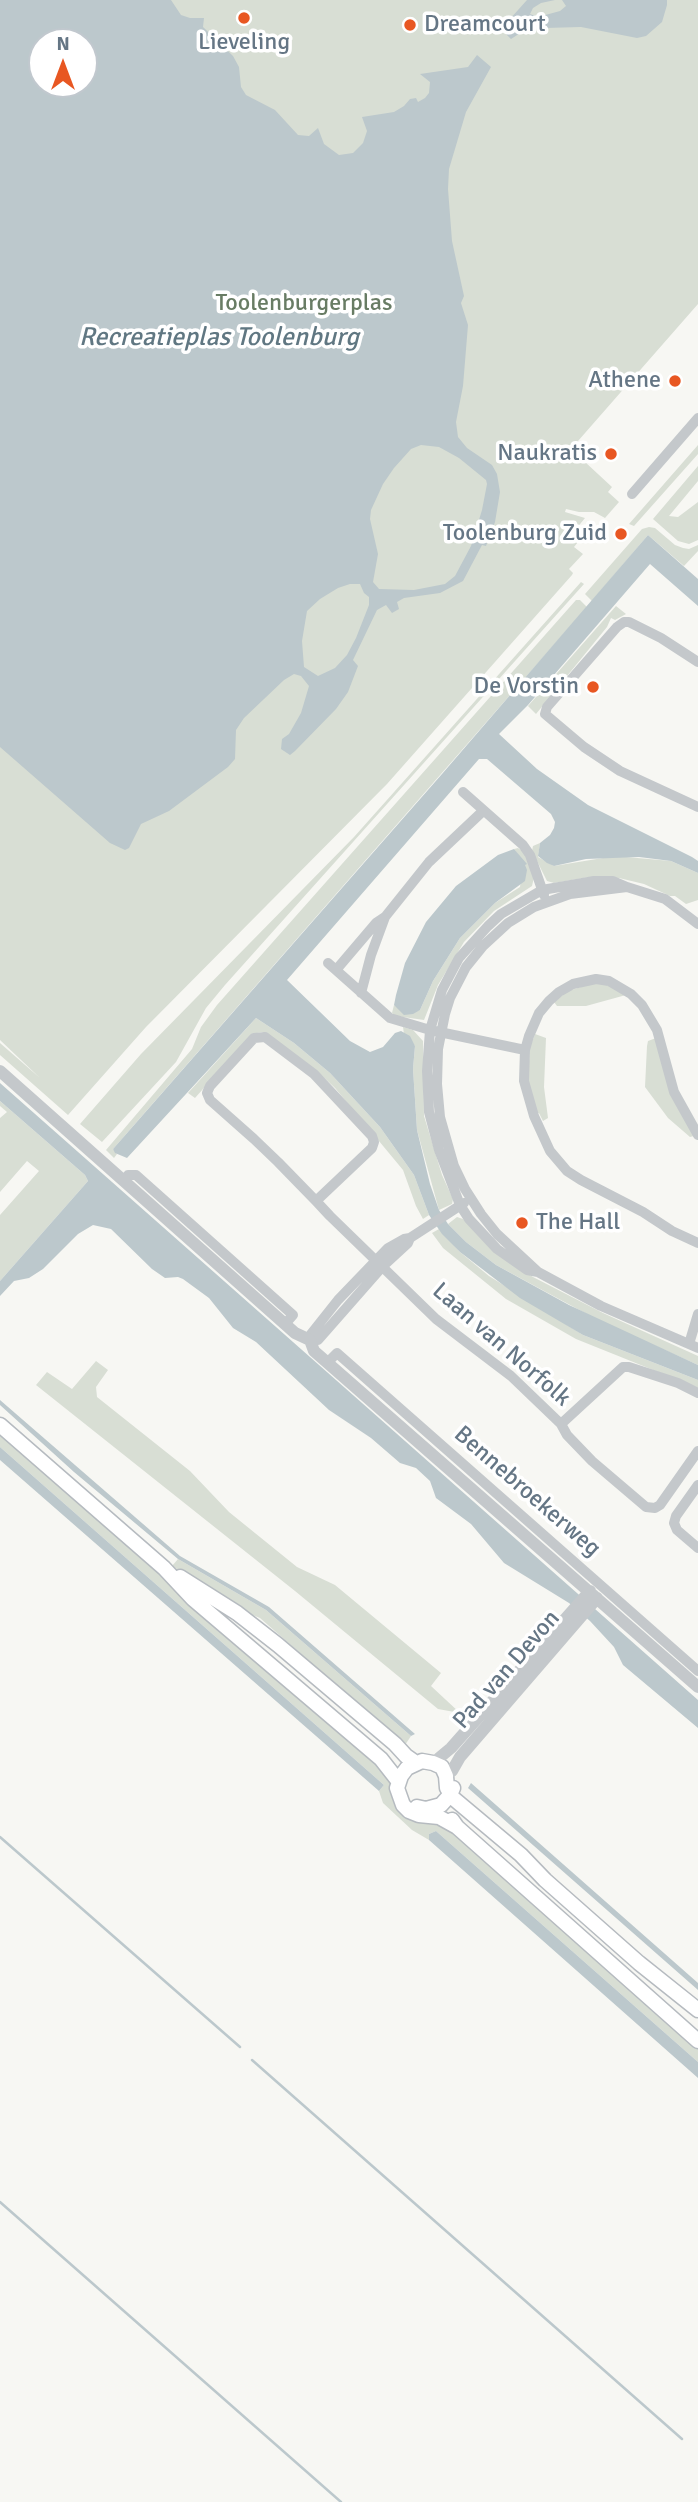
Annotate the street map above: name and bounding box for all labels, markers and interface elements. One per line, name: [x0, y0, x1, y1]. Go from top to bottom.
marker: Lieveling: [236, 10, 252, 26]
place label: Dreamcourt: [424, 11, 546, 39]
marker: Dreamcourt: [402, 17, 418, 33]
north arrow: [28, 28, 98, 98]
place label: Lieveling: [198, 29, 290, 57]
text: N: [56, 32, 70, 56]
park label: Toolenburgerplas: [215, 290, 393, 318]
water label: Recreatieplas Toolenburg: [79, 322, 359, 354]
place label: Athene: [588, 367, 661, 395]
marker: Athene: [667, 373, 683, 389]
place label: Naukratis: [497, 440, 597, 468]
marker: Naukratis: [603, 446, 619, 462]
place label: Toolenburg Zuid: [443, 520, 607, 548]
marker: Toolenburg Zuid: [613, 526, 629, 542]
place label: De Vorstin: [474, 673, 579, 701]
marker: De Vorstin: [585, 679, 601, 695]
place label: The Hall: [536, 1209, 620, 1237]
marker: The Hall: [514, 1215, 530, 1231]
street label: Laan van Norfolk: [426, 1277, 576, 1413]
street label: Bennebroekerweg: [448, 1420, 606, 1564]
street label: Pad van Devon: [448, 1605, 566, 1735]

